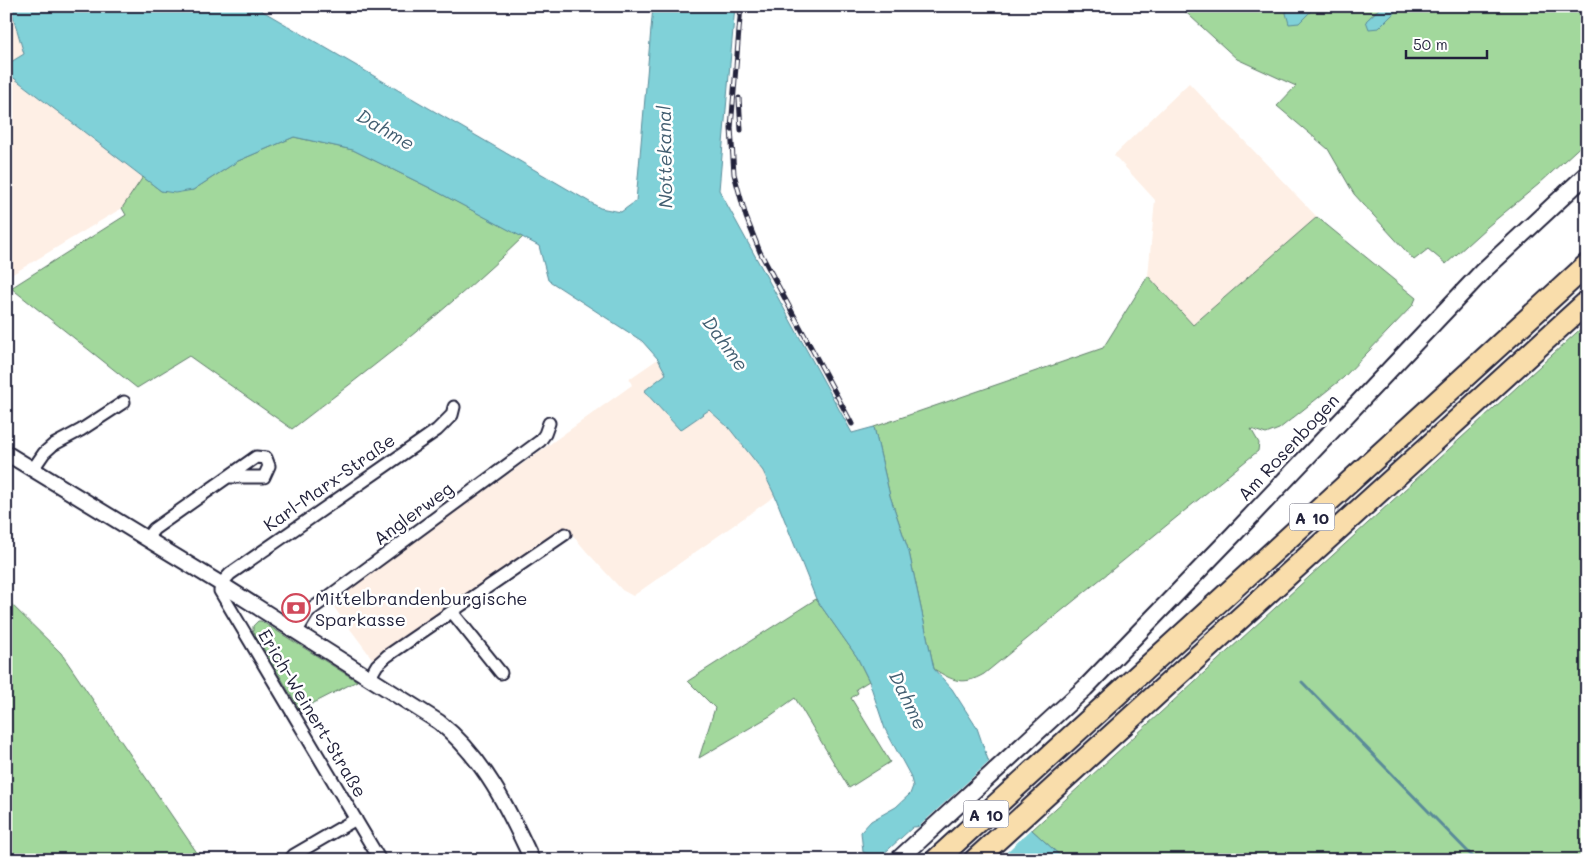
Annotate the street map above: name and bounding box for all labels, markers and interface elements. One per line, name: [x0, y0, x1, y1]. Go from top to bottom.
scale bar: [1406, 28, 1487, 60]
text: 50 m: [1413, 34, 1448, 54]
water label: Dahme: [353, 103, 419, 155]
water label: Nottekanal: [651, 105, 677, 209]
water label: Dahme: [698, 310, 754, 376]
street label: Am Rosenbogen: [1232, 388, 1344, 506]
street label: Karl-Marx-Straße: [258, 428, 400, 536]
street label: Anglerweg: [368, 476, 458, 550]
road number: A 10: [1290, 504, 1334, 530]
place label: Mittelbrandenburgische Sparkasse: [315, 586, 528, 631]
bank icon: Mittelbrandenburgische Sparkasse: [281, 593, 311, 623]
street label: Erich-Weinert-Straße: [253, 624, 373, 802]
water label: Dahme: [884, 666, 934, 734]
road number: A 10: [964, 801, 1008, 828]

